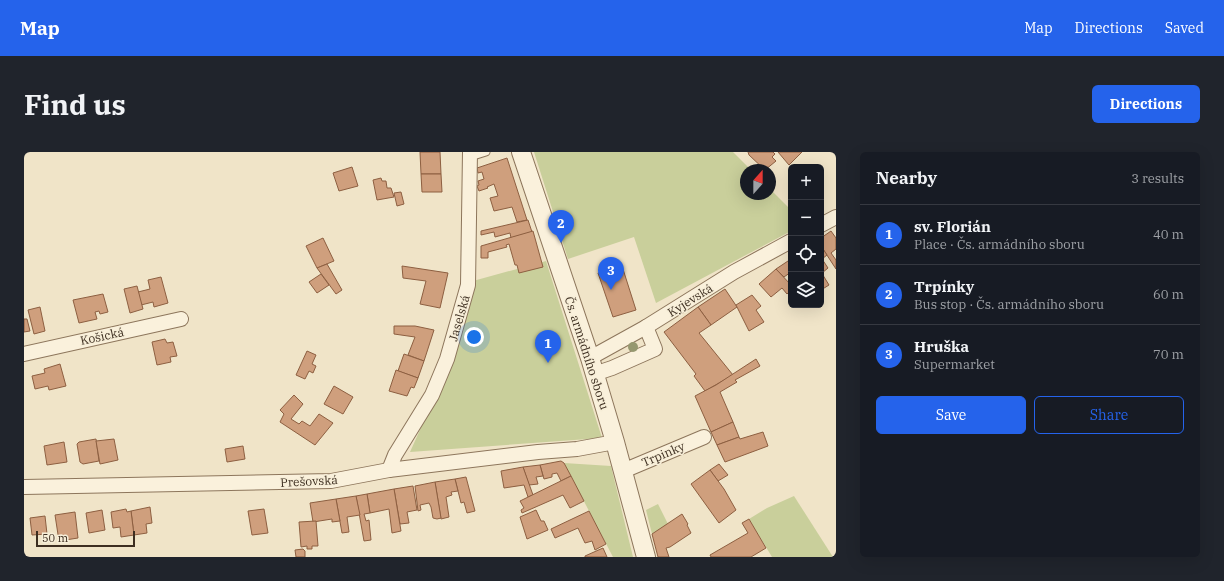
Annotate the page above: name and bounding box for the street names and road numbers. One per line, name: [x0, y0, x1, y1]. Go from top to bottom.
street label: Kyjevská: [665, 280, 716, 320]
street label: Jaselská: [445, 293, 473, 343]
street label: Čs. armádního sboru: [562, 295, 613, 412]
street label: Košická: [79, 324, 126, 348]
street label: Trpinky: [639, 438, 687, 470]
street label: Prešovská: [280, 472, 339, 490]

